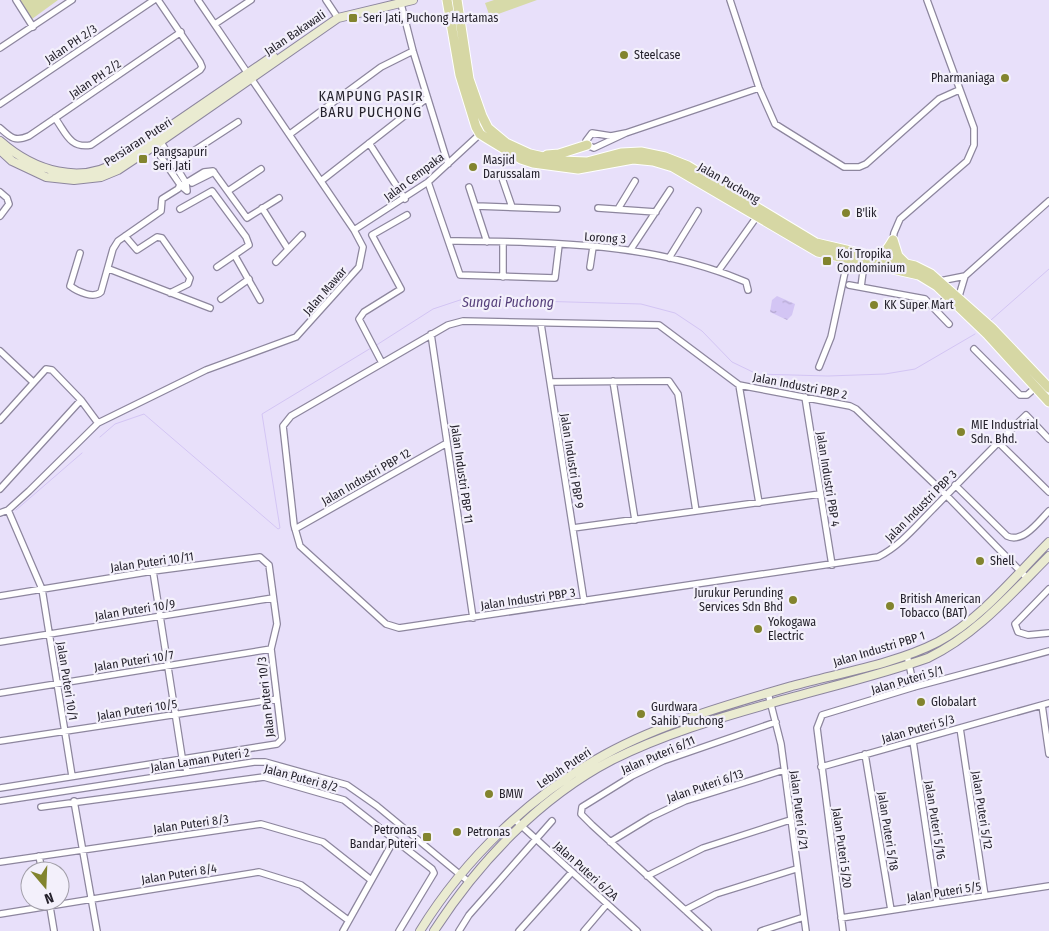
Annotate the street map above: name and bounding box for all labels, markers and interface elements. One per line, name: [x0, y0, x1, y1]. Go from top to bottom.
street label: Jalan Bakawali: [262, 7, 328, 59]
place label: Seri Jati, Puchong Hartamas: [363, 11, 498, 25]
marker: Seri Jati, Puchong Hartamas: [347, 12, 359, 24]
street label: Jalan PH 2/3: [42, 22, 100, 66]
place label: Steelcase: [634, 48, 681, 62]
marker: Steelcase: [618, 49, 630, 61]
street label: Jalan PH 2/2: [67, 57, 123, 101]
place label: Pharmaniaga: [931, 71, 995, 85]
marker: Pharmaniaga: [999, 72, 1011, 84]
district label: KAMPUNG PASIR BARU PUCHONG: [318, 88, 424, 121]
street label: Persiaran Puteri: [102, 115, 174, 169]
place label: Pangsapuri Seri Jati: [153, 145, 207, 173]
street label: Jalan Cempaka: [381, 150, 447, 204]
marker: Pangsapuri Seri Jati: [137, 153, 149, 165]
place label: Masjid Darussalam: [483, 153, 540, 181]
street label: Jalan Puchong: [696, 160, 763, 207]
marker: Masjid Darussalam: [467, 161, 479, 173]
place label: B'lik: [856, 206, 877, 220]
marker: B'lik: [840, 207, 852, 219]
street label: Lorong 3: [584, 230, 626, 246]
place label: Koi Tropika Condominium: [837, 247, 905, 275]
marker: Koi Tropika Condominium: [821, 255, 833, 267]
street label: Jalan Mawar: [300, 263, 350, 318]
water label: Sungai Puchong: [461, 294, 554, 311]
place label: KK Super Mart: [884, 298, 954, 312]
marker: KK Super Mart: [868, 299, 880, 311]
street label: Jalan Industri PBP 2: [752, 370, 848, 402]
street label: Jalan Industri PBP 9: [558, 412, 586, 510]
place label: MIE Industrial Sdn. Bhd.: [971, 418, 1039, 446]
street label: Jalan Industri PBP 11: [448, 424, 476, 524]
marker: MIE Industrial Sdn. Bhd.: [955, 426, 967, 438]
street label: Jalan Industri PBP 4: [814, 430, 842, 528]
street label: Jalan Industri PBP 12: [319, 446, 413, 508]
street label: Jalan Industri PBP 3: [882, 467, 960, 545]
street label: Jalan Puteri 10/11: [109, 549, 195, 575]
place label: Shell: [990, 554, 1015, 568]
marker: Shell: [974, 555, 986, 567]
street label: Jalan Industri PBP 3: [480, 585, 576, 613]
place label: Jurukur Perunding Services Sdn Bhd: [694, 586, 783, 614]
place label: British American Tobacco (BAT): [900, 592, 981, 620]
marker: Jurukur Perunding Services Sdn Bhd: [787, 594, 799, 606]
street label: Jalan Puteri 10/9: [94, 597, 176, 623]
marker: British American Tobacco (BAT): [884, 600, 896, 612]
place label: Yokogawa Electric: [768, 615, 816, 643]
marker: Yokogawa Electric: [752, 623, 764, 635]
street label: Jalan Industri PBP 1: [832, 628, 926, 670]
street label: Jalan Puteri 10/1: [54, 641, 80, 721]
street label: Jalan Puteri 10/7: [93, 648, 175, 674]
street label: Jalan Puteri 10/3: [255, 656, 277, 738]
street label: Jalan Puteri 5/1: [870, 663, 944, 697]
place label: Globalart: [931, 695, 977, 709]
marker: Globalart: [915, 696, 927, 708]
street label: Jalan Puteri 10/5: [96, 697, 179, 723]
place label: Gurdwara Sahib Puchong: [651, 700, 724, 728]
marker: Gurdwara Sahib Puchong: [635, 708, 647, 720]
street label: Jalan Puteri 5/3: [880, 712, 956, 746]
street label: Jalan Puteri 6/11: [619, 733, 697, 777]
street label: Jalan Laman Puteri 2: [150, 745, 250, 775]
street label: Lebuh Puteri: [534, 745, 594, 791]
street label: Jalan Puteri 8/2: [263, 761, 339, 795]
street label: Jalan Puteri 6/13: [665, 766, 745, 806]
street label: Jalan Puteri 6/21: [787, 770, 811, 850]
street label: Jalan Puteri 5/12: [969, 770, 995, 850]
street label: Jalan Puteri 5/16: [922, 779, 948, 861]
place label: BMW: [499, 787, 523, 801]
marker: BMW: [483, 788, 495, 800]
street label: Jalan Puteri 5/18: [875, 790, 901, 872]
street label: Jalan Puteri 5/20: [829, 807, 855, 889]
street label: Jalan Puteri 8/3: [152, 812, 230, 836]
place label: Petronas Bandar Puteri: [350, 823, 417, 851]
place label: Petronas: [467, 825, 510, 839]
marker: Petronas: [451, 826, 463, 838]
marker: Petronas Bandar Puteri: [421, 831, 433, 843]
street label: Jalan Puteri 6/2A: [551, 838, 622, 904]
north arrow: [20, 861, 70, 911]
street label: Jalan Puteri 8/4: [140, 861, 218, 887]
street label: Jalan Puteri 5/5: [906, 879, 983, 905]
text: N: [42, 888, 56, 907]

